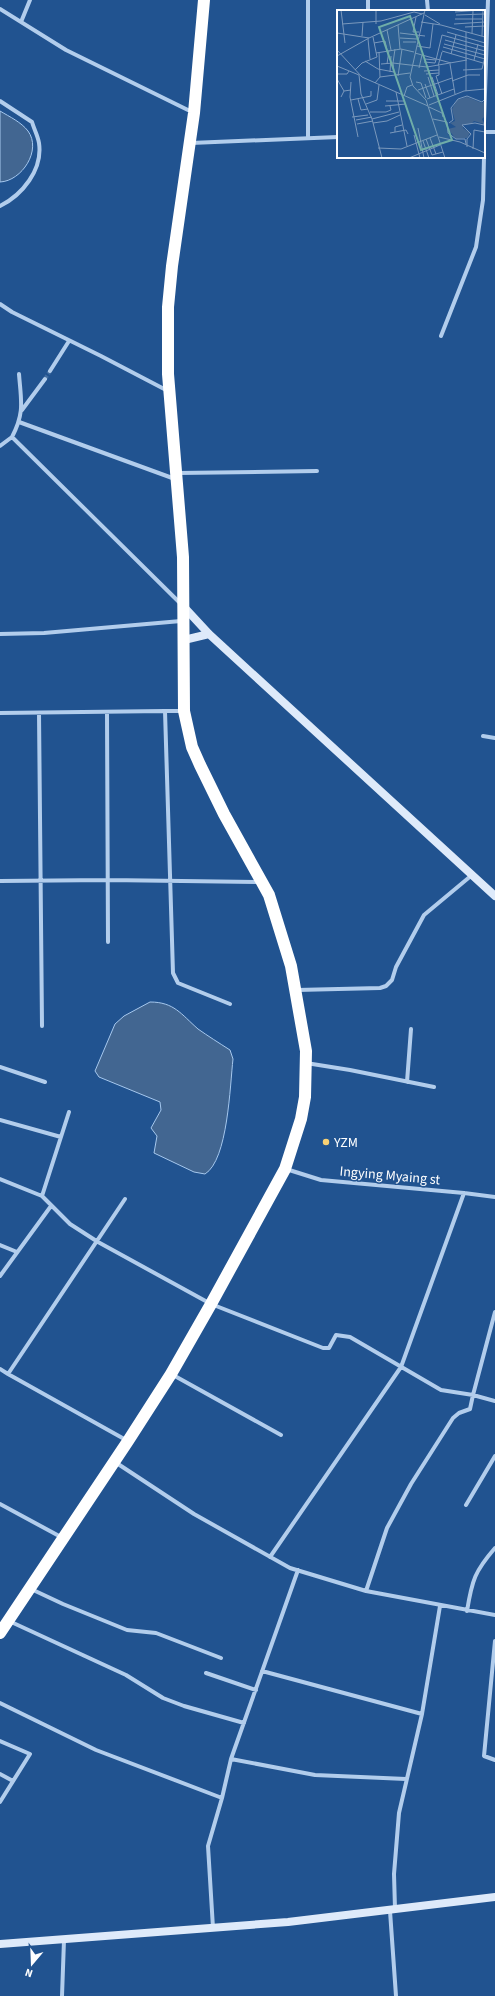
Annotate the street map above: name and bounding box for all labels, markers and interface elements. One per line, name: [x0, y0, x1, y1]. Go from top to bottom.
inset map: [337, 10, 485, 158]
place label: YZM: [333, 1133, 358, 1153]
marker: YZM: [321, 1137, 331, 1147]
street label: Ingying Myaing st: [339, 1162, 441, 1190]
north arrow: [12, 1944, 52, 1984]
text: N: [23, 1965, 35, 1981]

